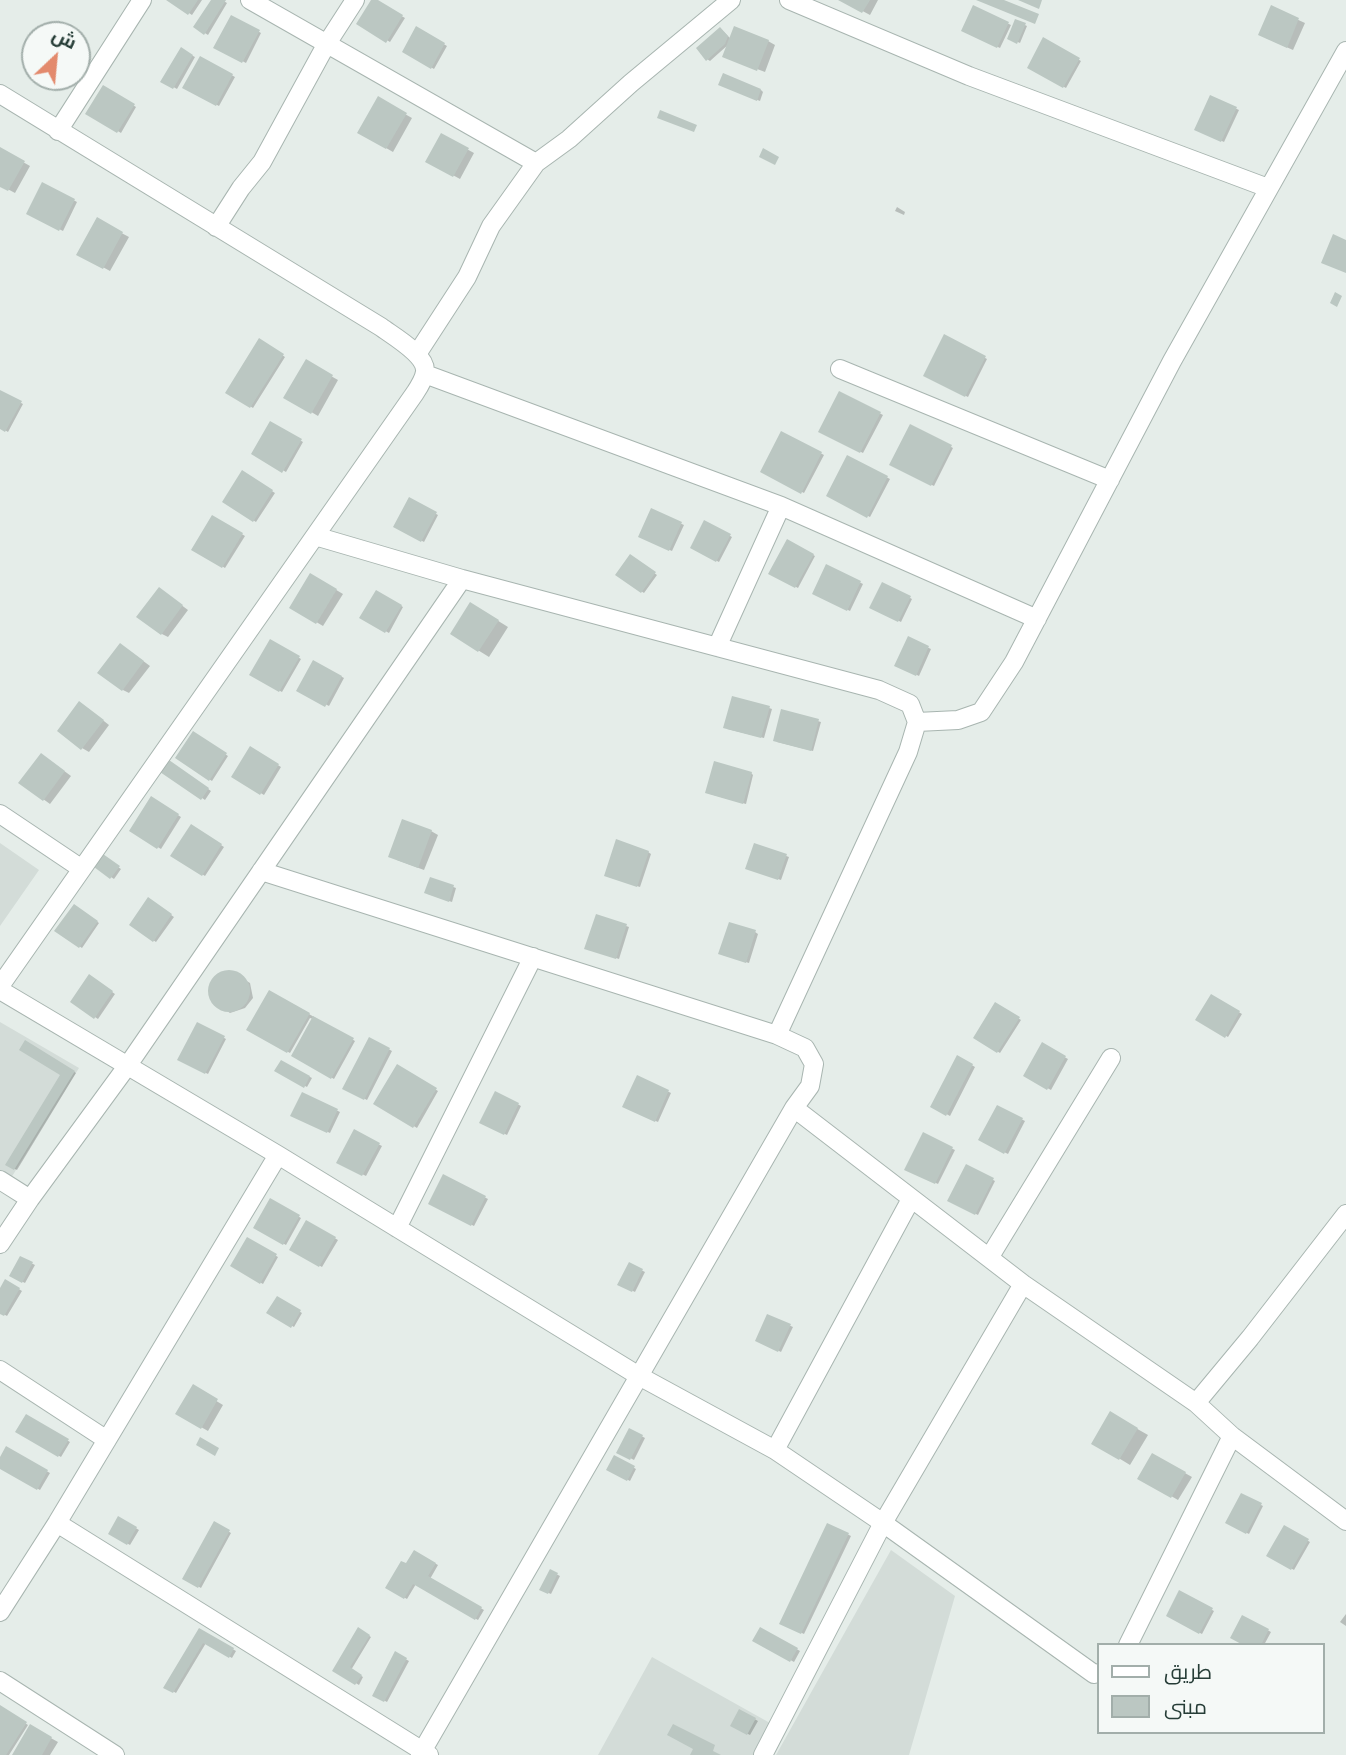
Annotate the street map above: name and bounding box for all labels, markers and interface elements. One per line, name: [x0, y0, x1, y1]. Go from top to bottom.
north arrow: [21, 21, 91, 91]
text: ش: [49, 23, 81, 54]
legend: [1098, 1643, 1325, 1734]
text: طريق: [1164, 1659, 1212, 1685]
text: مبنى: [1164, 1694, 1207, 1720]

